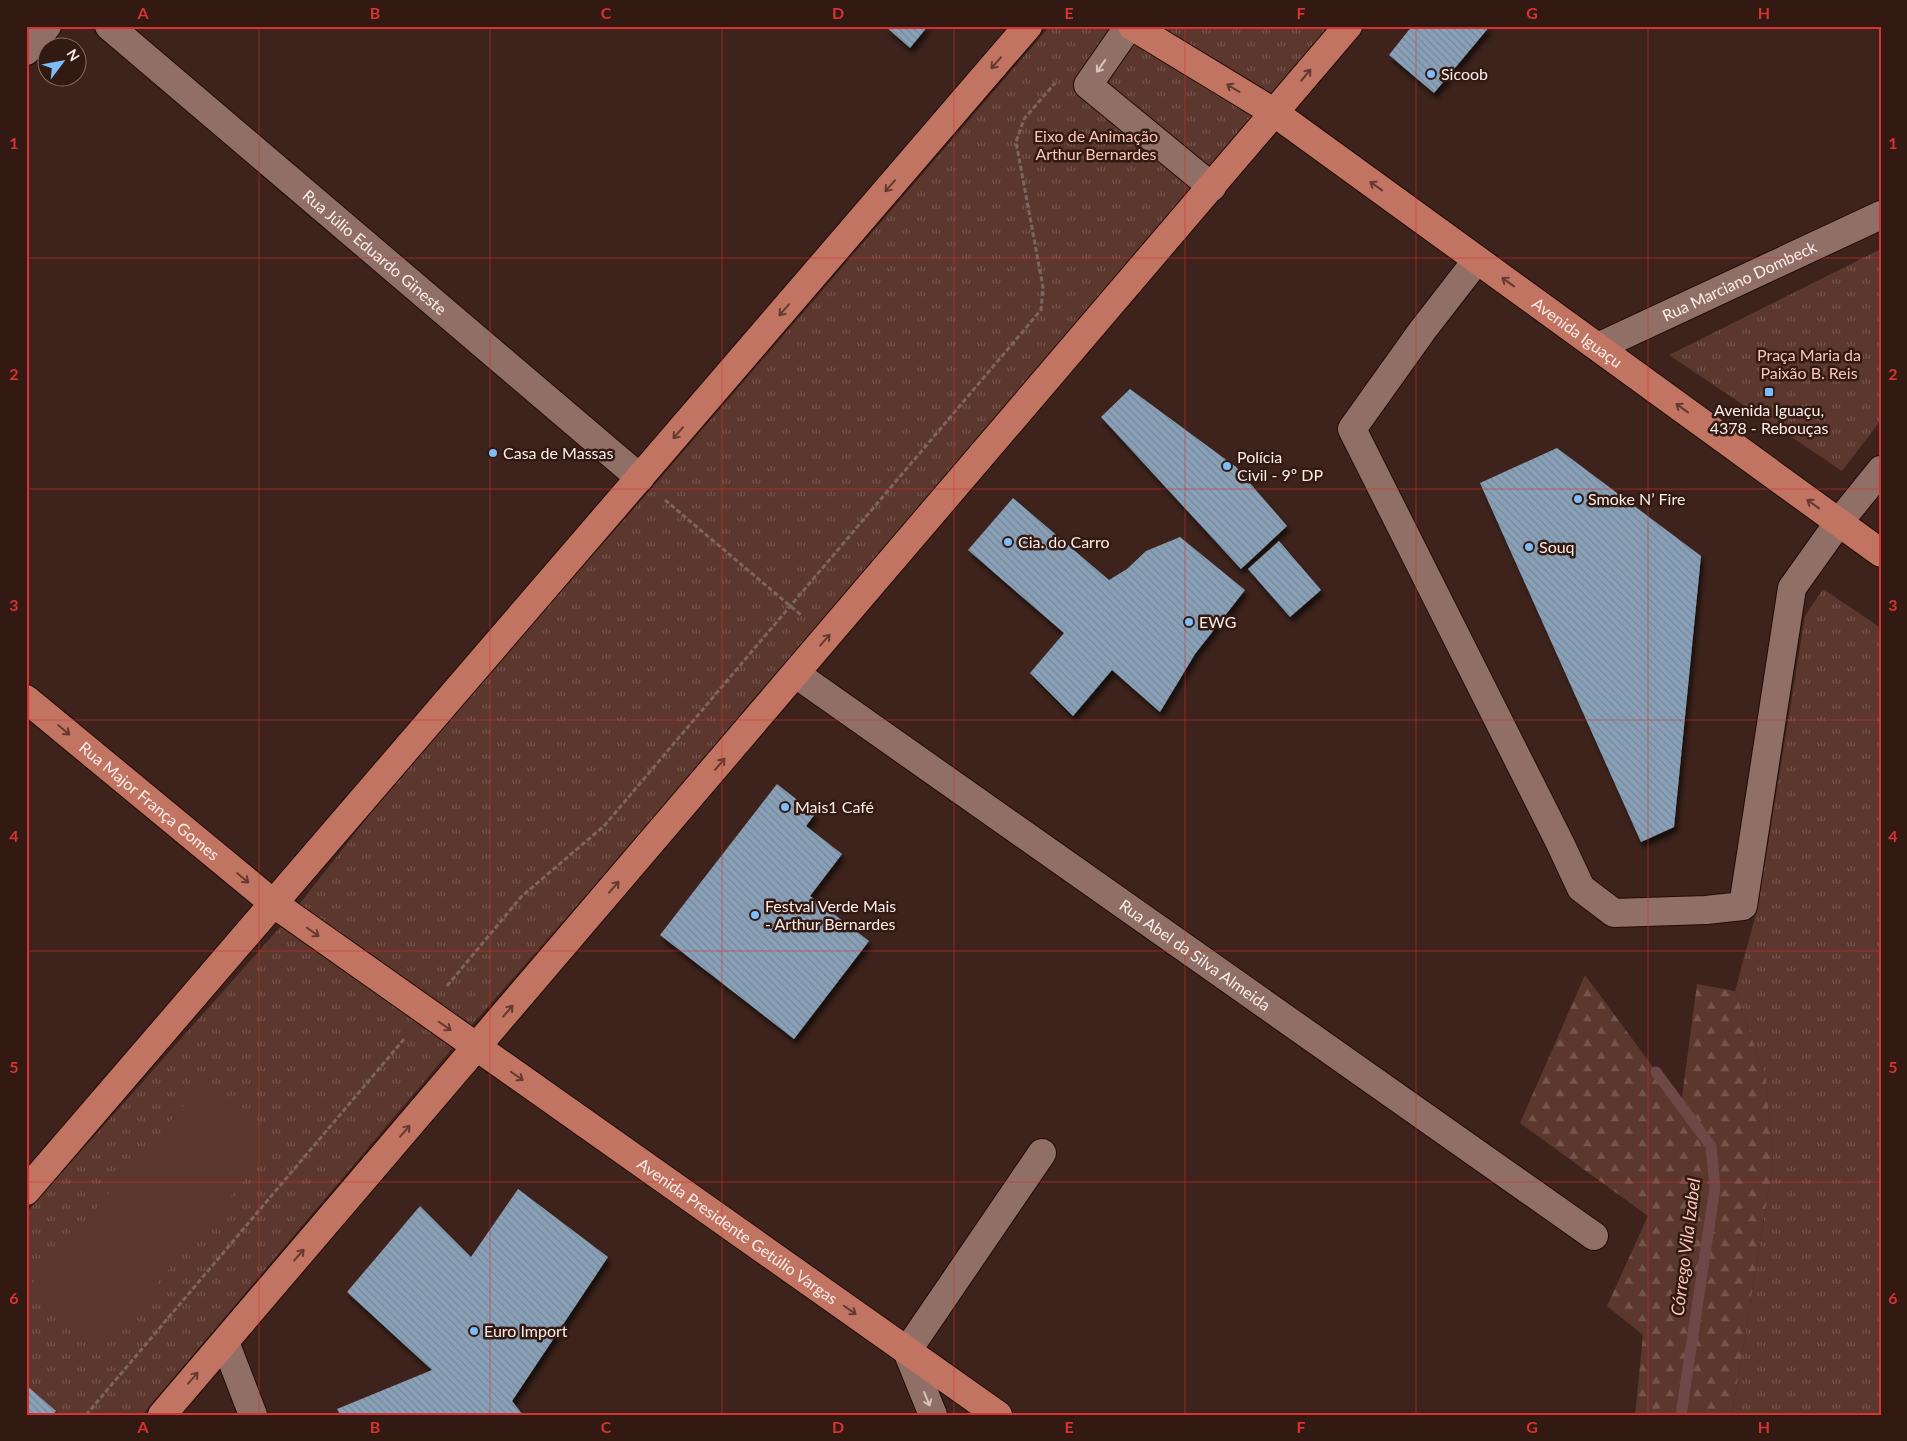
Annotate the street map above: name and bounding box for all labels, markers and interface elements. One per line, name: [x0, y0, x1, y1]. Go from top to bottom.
text: A: [136, 3, 149, 22]
text: B: [370, 3, 380, 22]
text: C: [601, 3, 612, 22]
text: D: [832, 3, 844, 22]
text: E: [1064, 3, 1074, 22]
text: F: [1296, 3, 1306, 22]
text: G: [1526, 3, 1538, 22]
text: H: [1758, 3, 1770, 22]
north arrow: [38, 38, 88, 88]
text: N: [63, 46, 84, 64]
one-way arrow: [990, 57, 1002, 70]
one-way arrow: [1096, 59, 1106, 73]
place label: Sicoob: [1441, 64, 1488, 83]
marker: Sicoob: [1425, 68, 1437, 80]
one-way arrow: [1301, 69, 1312, 82]
one-way arrow: [1227, 82, 1241, 92]
park label: Eixo de Animação Arthur Bernardes: [1034, 126, 1158, 163]
text: 1: [9, 133, 19, 152]
text: 1: [1888, 133, 1898, 152]
one-way arrow: [885, 180, 896, 193]
one-way arrow: [1369, 181, 1383, 191]
street label: Rua Júlio Eduardo Gineste: [299, 185, 451, 318]
street label: Rua Marciano Dombeck: [1659, 236, 1820, 325]
one-way arrow: [1501, 277, 1515, 287]
street label: Avenida Iguaçu: [1529, 293, 1626, 371]
one-way arrow: [779, 303, 790, 316]
park label: Praça Maria da Paixão B. Reis: [1757, 345, 1861, 382]
text: 2: [9, 364, 19, 383]
text: 2: [1888, 364, 1898, 383]
marker: Avenida Iguaçu, 4378 - Rebouças: [1763, 386, 1775, 398]
place label: Avenida Iguaçu, 4378 - Rebouças: [1710, 400, 1828, 437]
one-way arrow: [1675, 403, 1689, 413]
one-way arrow: [673, 426, 684, 439]
place label: Casa de Massas: [503, 443, 613, 462]
marker: Casa de Massas: [487, 447, 499, 459]
place label: Polícia Civil - 9º DP: [1237, 447, 1324, 484]
marker: Polícia Civil - 9º DP: [1221, 460, 1233, 472]
place label: Smoke N’ Fire: [1588, 489, 1685, 508]
marker: Smoke N’ Fire: [1572, 493, 1584, 505]
one-way arrow: [1807, 498, 1820, 509]
place label: Cia. do Carro: [1018, 532, 1110, 551]
marker: Cia. do Carro: [1002, 536, 1014, 548]
place label: Souq: [1539, 537, 1575, 556]
marker: Souq: [1523, 541, 1535, 553]
text: 3: [9, 595, 19, 614]
text: 3: [1888, 595, 1898, 614]
place label: EWG: [1199, 612, 1236, 631]
marker: EWG: [1183, 616, 1195, 628]
one-way arrow: [819, 633, 830, 646]
one-way arrow: [57, 724, 70, 735]
street label: Rua Major França Gomes: [76, 737, 224, 864]
one-way arrow: [714, 757, 725, 770]
place label: Mais1 Café: [795, 797, 874, 816]
marker: Mais1 Café: [779, 801, 791, 813]
text: 4: [9, 826, 19, 845]
text: 4: [1888, 826, 1898, 845]
one-way arrow: [236, 873, 249, 884]
one-way arrow: [608, 881, 620, 894]
street label: Rua Abel da Silva Almeida: [1116, 895, 1274, 1014]
place label: Festval Verde Mais - Arthur Bernardes: [765, 896, 896, 933]
marker: Festval Verde Mais - Arthur Bernardes: [749, 909, 761, 921]
one-way arrow: [306, 927, 320, 937]
one-way arrow: [503, 1004, 514, 1017]
one-way arrow: [438, 1021, 452, 1031]
text: 5: [9, 1057, 19, 1076]
text: 5: [1888, 1057, 1898, 1076]
one-way arrow: [509, 1071, 523, 1081]
one-way arrow: [399, 1125, 411, 1138]
street label: Avenida Presidente Getúlio Vargas: [634, 1153, 842, 1308]
water label: Córrego Vila Izabel: [1666, 1177, 1704, 1317]
one-way arrow: [294, 1248, 305, 1261]
text: 6: [9, 1288, 19, 1307]
text: 6: [1888, 1288, 1898, 1307]
one-way arrow: [843, 1305, 857, 1315]
place label: Euro Import: [484, 1321, 568, 1340]
marker: Euro Import: [468, 1325, 480, 1337]
one-way arrow: [188, 1371, 199, 1384]
one-way arrow: [922, 1391, 932, 1406]
text: A: [136, 1417, 149, 1436]
text: B: [370, 1417, 380, 1436]
text: C: [601, 1417, 612, 1436]
text: D: [832, 1417, 844, 1436]
text: E: [1064, 1417, 1074, 1436]
text: F: [1296, 1417, 1306, 1436]
text: G: [1526, 1417, 1538, 1436]
text: H: [1758, 1417, 1770, 1436]

